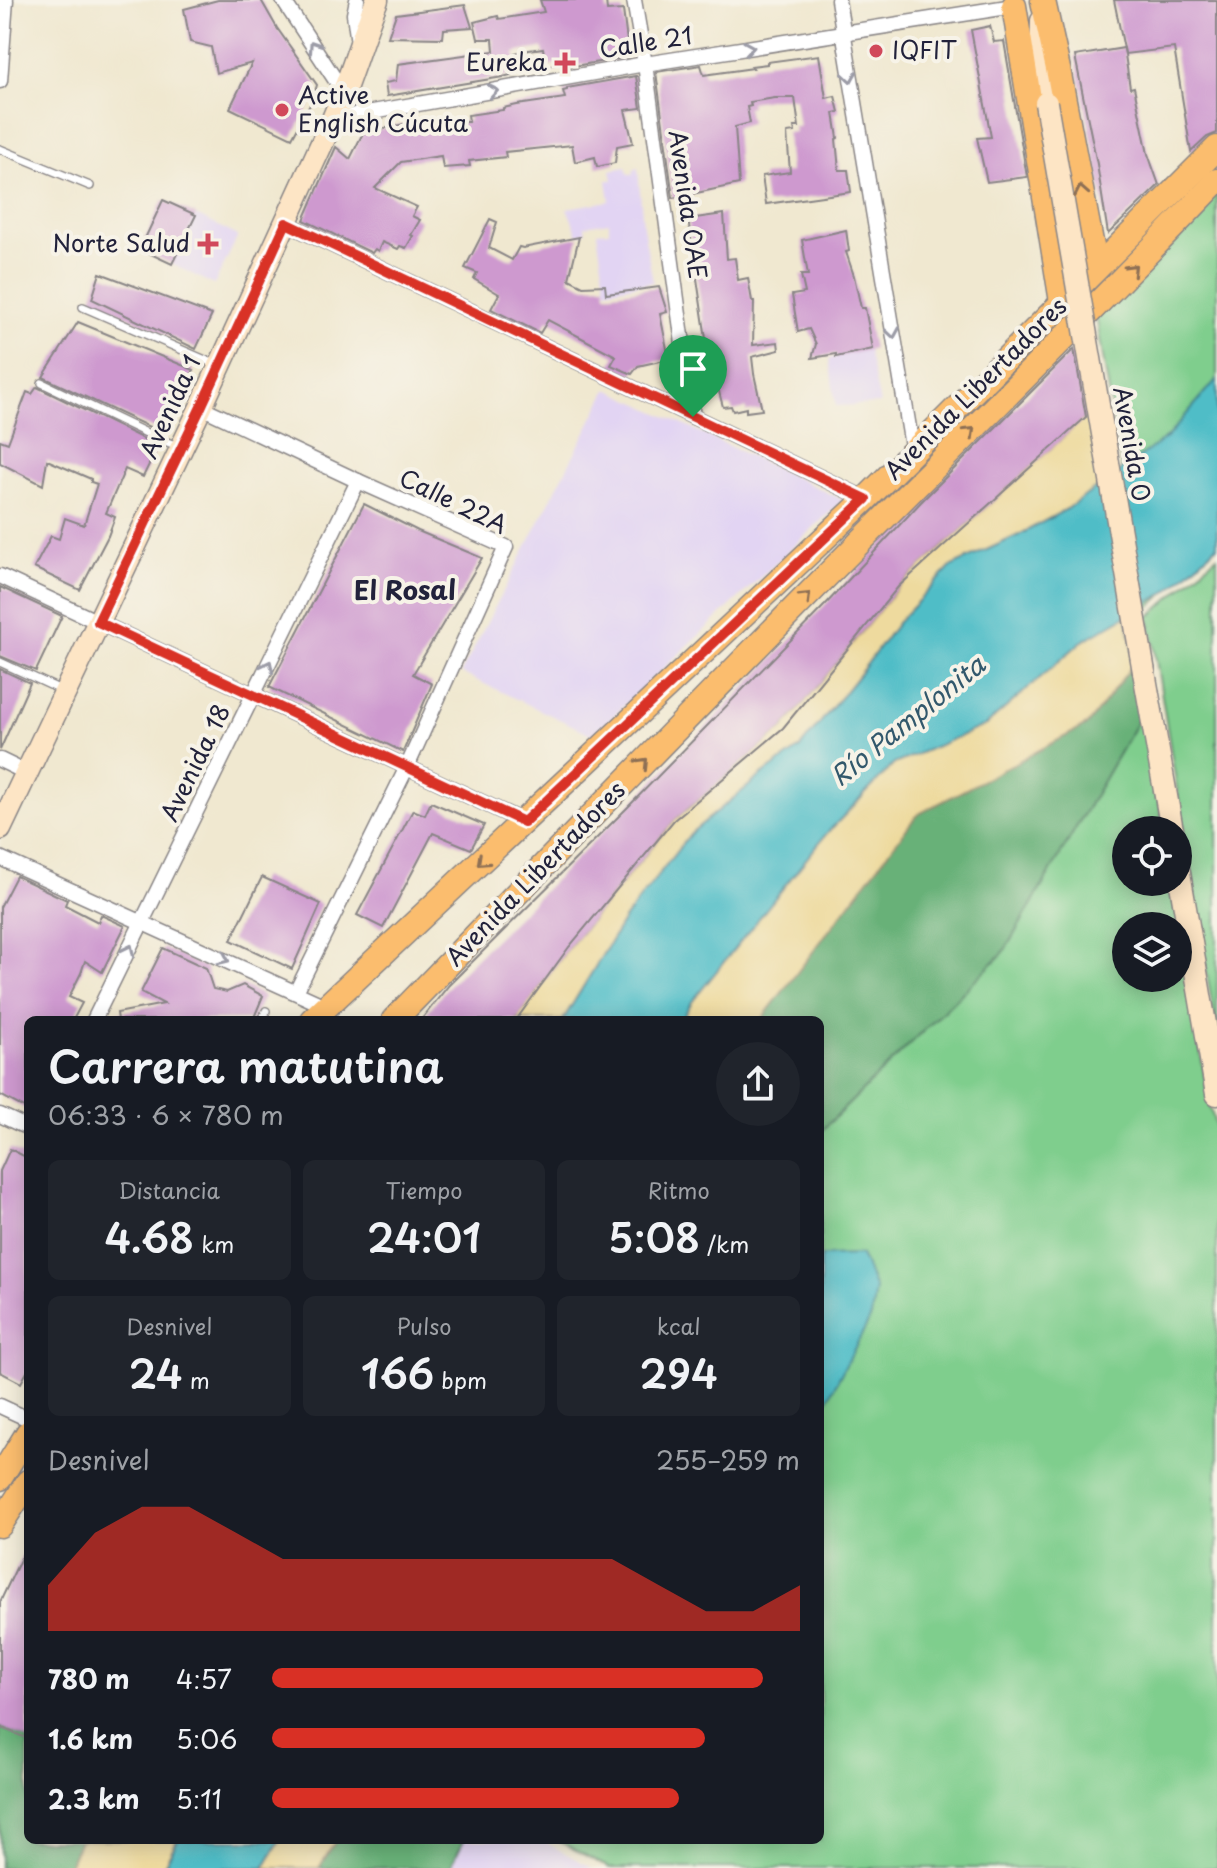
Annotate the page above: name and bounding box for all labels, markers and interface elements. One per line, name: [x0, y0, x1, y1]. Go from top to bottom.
street label: Calle 21: [597, 16, 695, 66]
place label: IQFIT: [892, 31, 958, 67]
one-way arrow: [308, 41, 323, 55]
one-way arrow: [743, 41, 756, 58]
marker: IQFIT: [867, 42, 885, 60]
place label: Eureka: [466, 43, 547, 79]
marker: Eureka: [554, 52, 576, 74]
one-way arrow: [841, 70, 858, 84]
place label: Active English Cúcuta: [298, 76, 468, 140]
one-way arrow: [486, 83, 500, 100]
marker: Active English Cúcuta: [273, 101, 291, 119]
street label: Avenida 0AE: [661, 128, 717, 282]
one-way arrow: [1074, 184, 1091, 198]
place label: Norte Salud: [52, 224, 190, 260]
marker: Norte Salud: [197, 233, 219, 255]
one-way arrow: [1123, 264, 1137, 278]
street label: Avenida Libertadores: [875, 288, 1074, 487]
one-way arrow: [884, 327, 901, 340]
pin: [659, 335, 727, 417]
icon: arrive: [671, 347, 715, 391]
street label: Avenida 1: [130, 348, 209, 464]
street label: Avenida 0: [1105, 383, 1161, 504]
one-way arrow: [961, 427, 975, 441]
street label: Calle 22A: [394, 459, 514, 542]
district label: El Rosal: [354, 570, 456, 609]
one-way arrow: [797, 592, 811, 606]
water label: Río Pamplonita: [821, 644, 994, 795]
one-way arrow: [258, 660, 273, 675]
street label: Avenida 18: [150, 697, 238, 827]
one-way arrow: [634, 758, 648, 772]
street label: Avenida Libertadores: [436, 772, 633, 973]
map controls: [1112, 816, 1192, 992]
button: locate: [1112, 816, 1192, 896]
one-way arrow: [476, 852, 491, 866]
button: layers: [1112, 912, 1192, 992]
one-way arrow: [119, 944, 135, 958]
one-way arrow: [216, 950, 230, 966]
text: Carrera matutina: [48, 1032, 444, 1098]
button: share: [716, 1042, 800, 1126]
text: 06:33 · 6 × 780 m: [48, 1095, 284, 1134]
text: Distancia: [119, 1173, 220, 1206]
text: Tiempo: [385, 1173, 463, 1206]
text: Ritmo: [648, 1173, 710, 1206]
text: 4.68: [104, 1206, 194, 1267]
text: 24:01: [367, 1206, 481, 1267]
text: 5:08: [608, 1206, 700, 1267]
text: km: [194, 1227, 234, 1260]
text: /km: [700, 1227, 749, 1260]
text: Desnivel: [126, 1309, 212, 1342]
text: Pulso: [396, 1309, 452, 1342]
text: kcal: [657, 1309, 701, 1342]
text: 24: [129, 1342, 183, 1403]
text: 166: [361, 1342, 434, 1403]
text: 294: [639, 1342, 718, 1403]
text: m: [183, 1363, 210, 1396]
text: bpm: [434, 1363, 487, 1396]
text: Desnivel: [48, 1440, 149, 1479]
text: 255–259 m: [656, 1440, 800, 1479]
text: 780 m: [48, 1659, 130, 1698]
text: 4:57: [176, 1659, 232, 1698]
text: 1.6 km: [48, 1719, 133, 1758]
text: 5:06: [176, 1719, 237, 1758]
text: 2.3 km: [48, 1779, 140, 1818]
text: 5:11: [176, 1779, 222, 1818]

